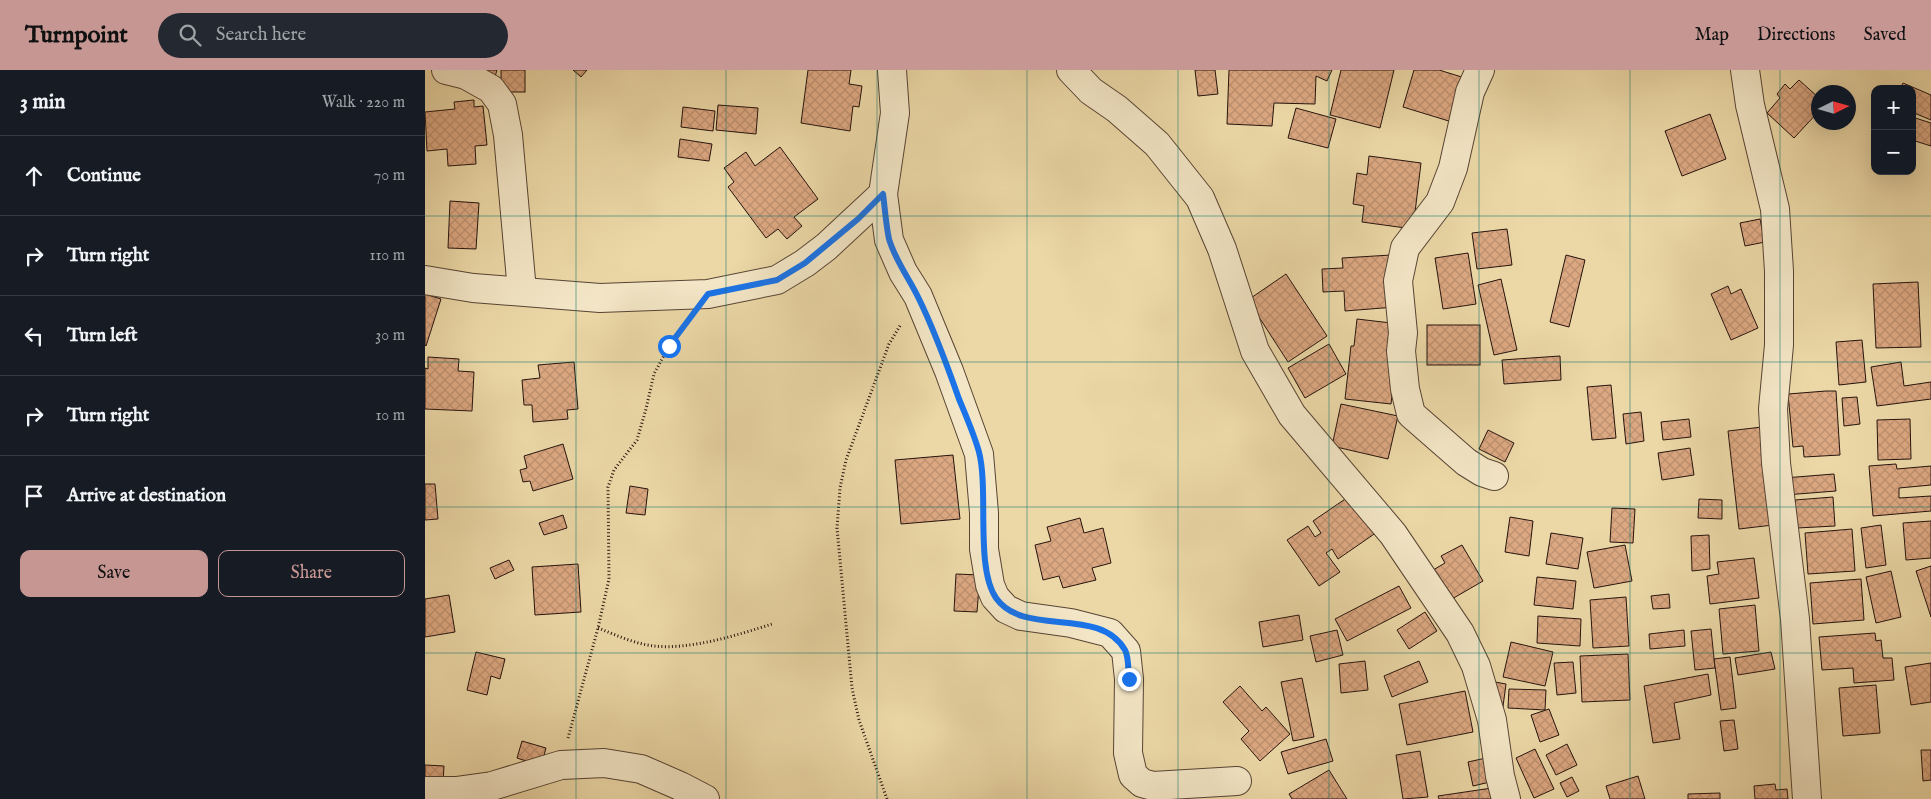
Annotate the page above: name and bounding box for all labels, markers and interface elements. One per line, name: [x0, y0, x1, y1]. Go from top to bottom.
search box: [158, 13, 508, 58]
text: Turnpoint: [25, 20, 128, 51]
icon: search: [176, 21, 204, 49]
text: Search here: [216, 23, 306, 47]
text: Map: [1695, 24, 1729, 47]
text: Directions: [1757, 24, 1835, 47]
text: Saved: [1863, 24, 1906, 47]
north arrow: [1811, 85, 1856, 130]
map controls: [1871, 85, 1916, 175]
button: +: [1871, 85, 1916, 130]
text: 3 min: [20, 89, 65, 116]
text: Walk · 220 m: [322, 93, 405, 113]
button: −: [1871, 130, 1916, 175]
icon: ahead: [20, 162, 48, 190]
text: Continue: [67, 164, 141, 188]
text: 70 m: [374, 166, 405, 186]
icon: right: [20, 242, 48, 270]
text: Turn right: [67, 244, 149, 268]
text: 110 m: [369, 246, 405, 266]
icon: left: [20, 322, 48, 350]
text: Turn left: [67, 324, 138, 348]
text: 30 m: [375, 326, 405, 346]
route start: [658, 335, 681, 358]
icon: right: [20, 402, 48, 430]
text: Turn right: [67, 404, 149, 428]
text: 10 m: [375, 406, 405, 426]
icon: arrive: [20, 482, 48, 510]
text: Arrive at destination: [67, 484, 226, 508]
button: Save: [20, 550, 208, 597]
button: Share: [218, 550, 405, 597]
route end: [1118, 668, 1141, 691]

